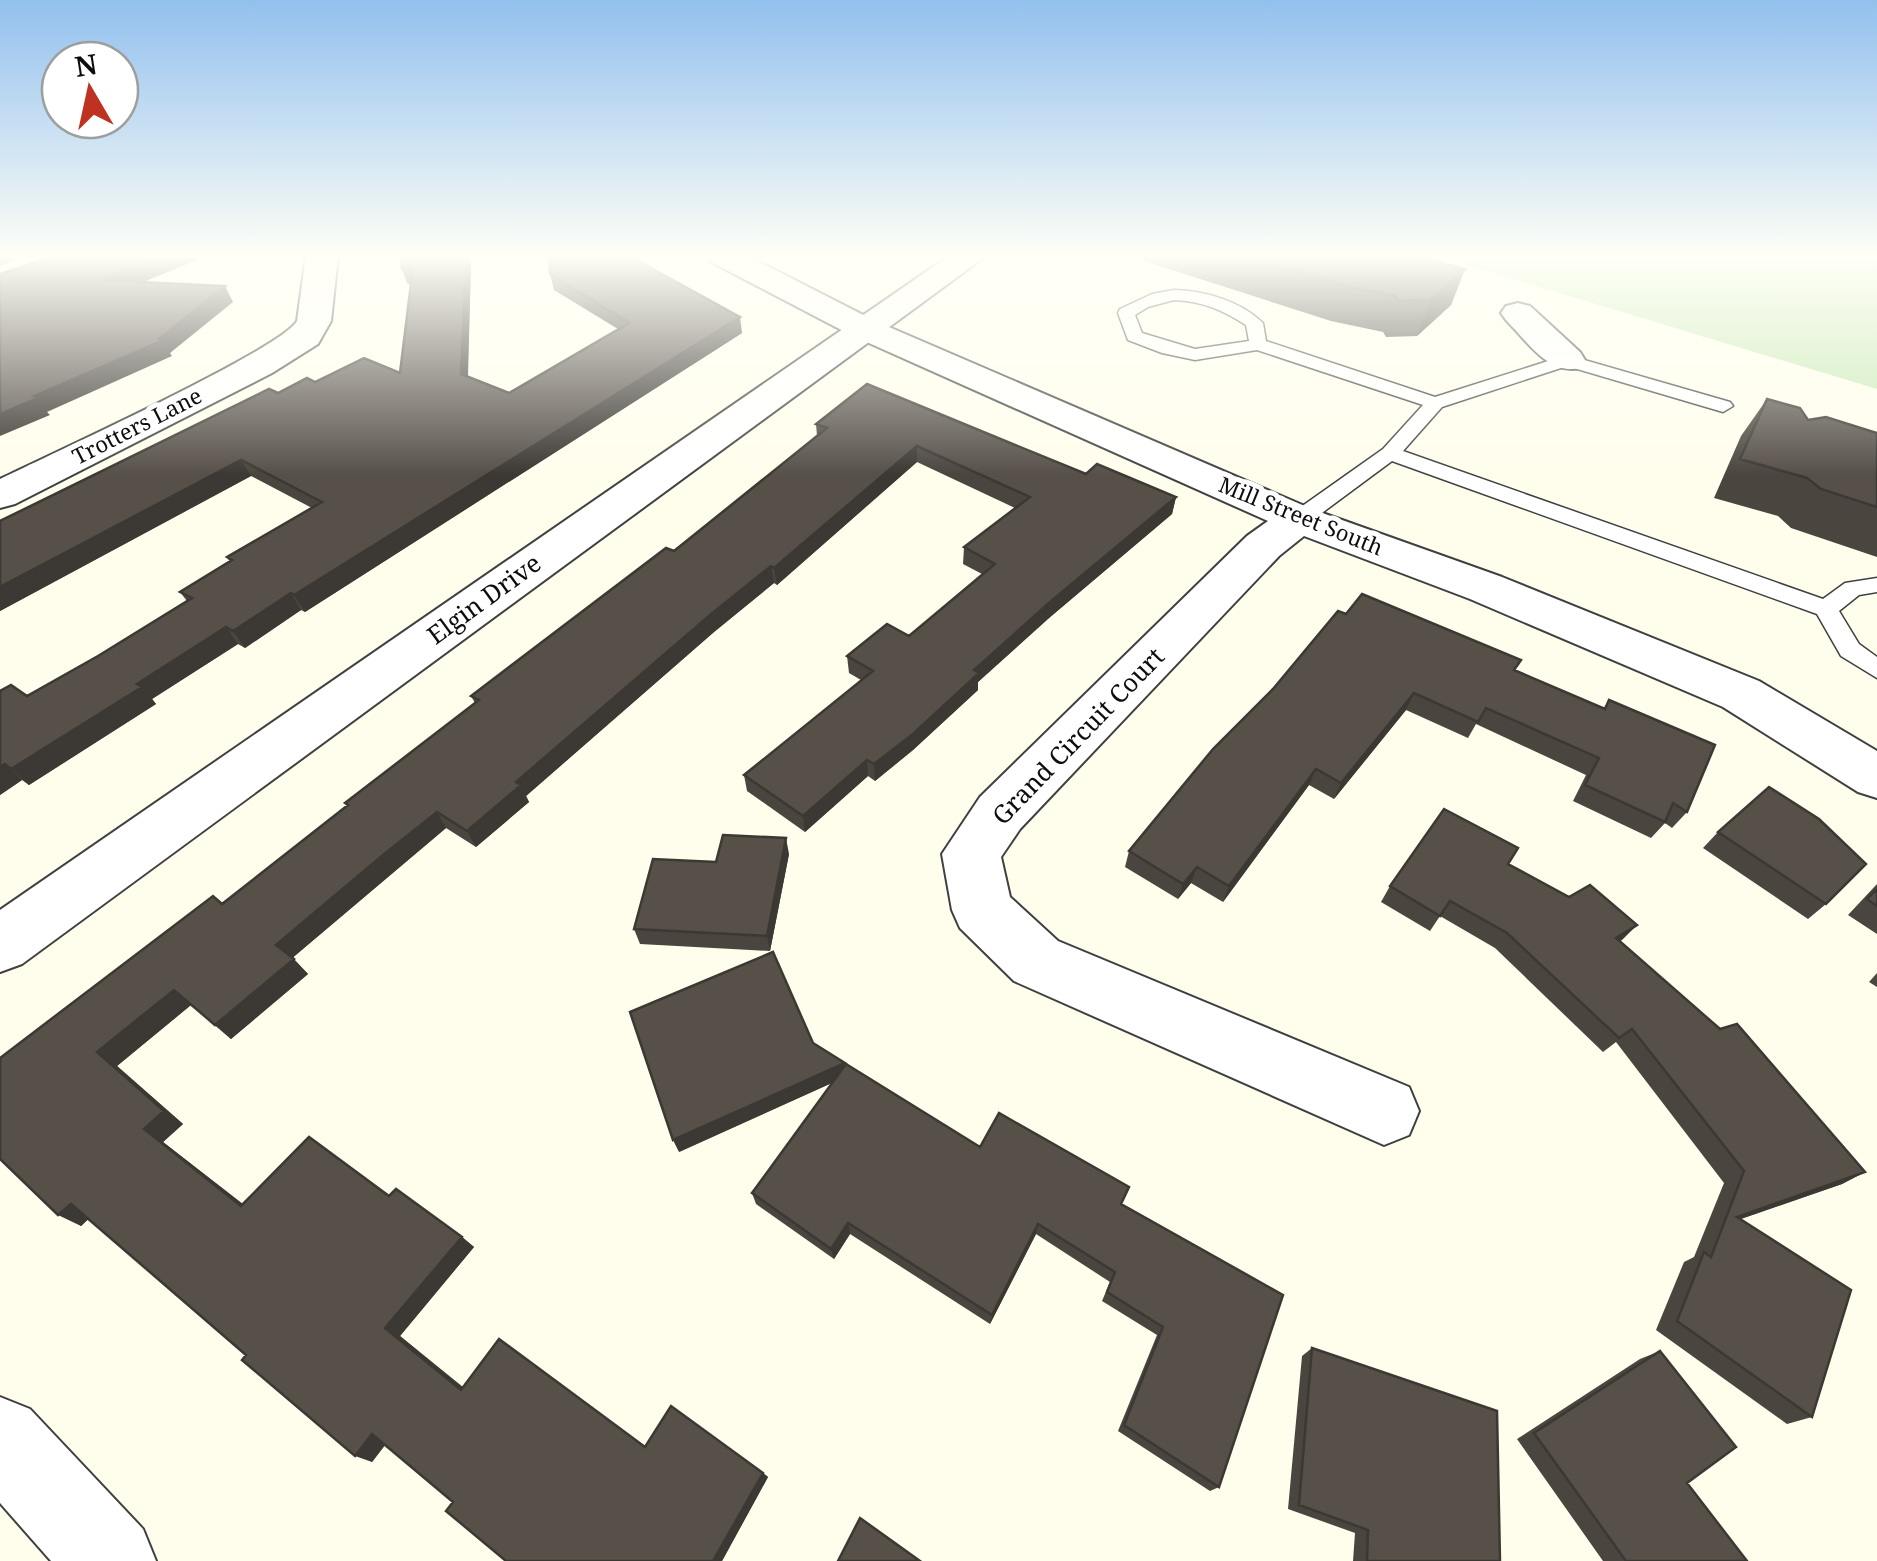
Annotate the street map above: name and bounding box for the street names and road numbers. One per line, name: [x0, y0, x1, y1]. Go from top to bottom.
street label: Trotters Lane: [67, 380, 207, 471]
street label: Mill Street South: [1215, 468, 1388, 562]
street label: Elgin Drive: [420, 545, 547, 651]
street label: Grand Circuit Court: [984, 639, 1171, 831]

